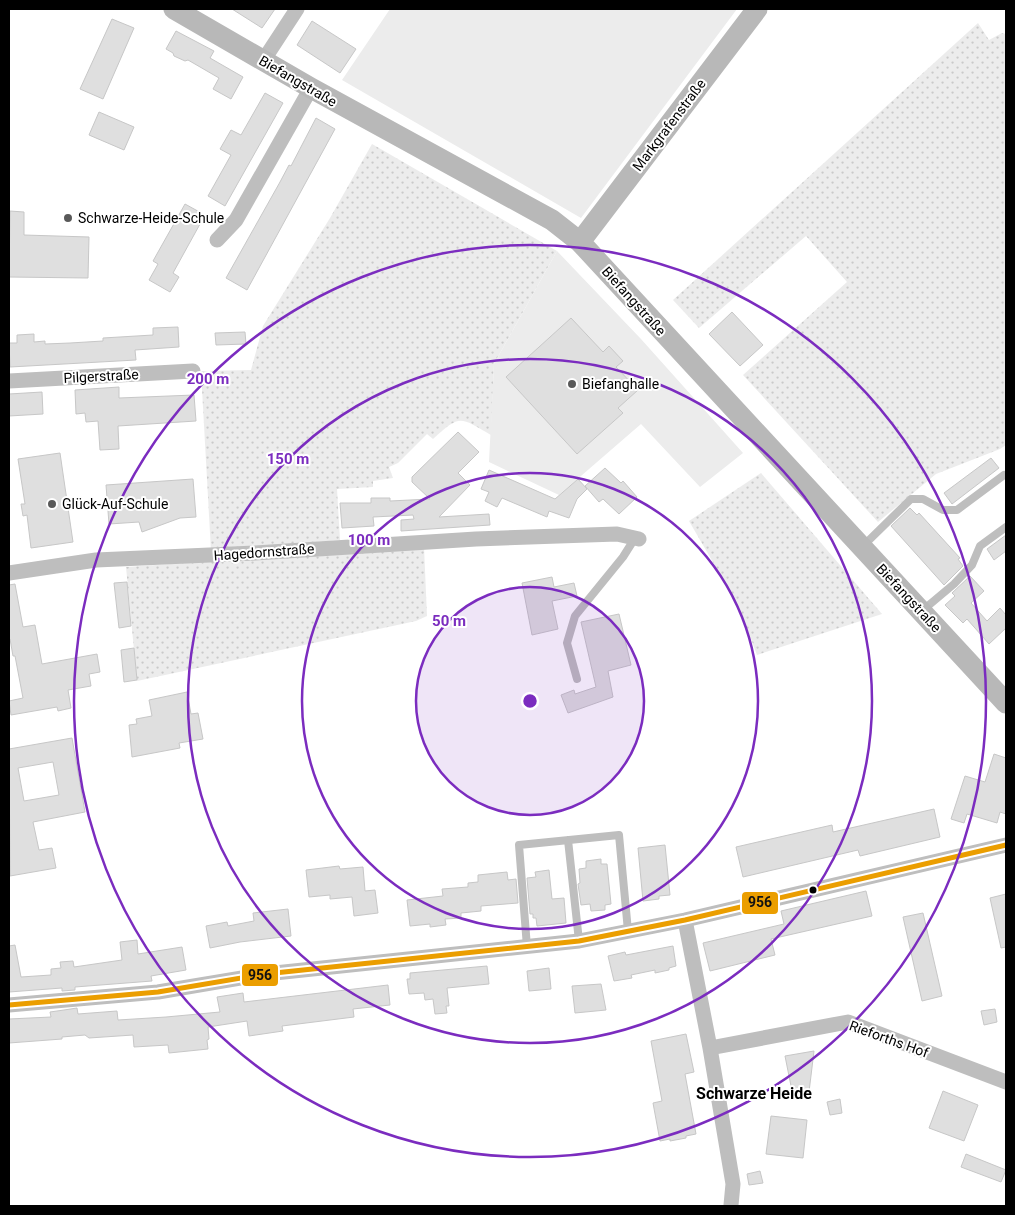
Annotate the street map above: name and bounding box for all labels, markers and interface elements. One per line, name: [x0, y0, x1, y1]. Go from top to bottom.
street label: Biefangstraße: [256, 52, 340, 110]
street label: Markgrafenstraße: [629, 76, 709, 174]
place label: Schwarze-Heide-Schule: [78, 210, 224, 226]
marker: Schwarze-Heide-Schule: [62, 212, 74, 224]
street label: Biefangstraße: [599, 263, 669, 339]
street label: Pilgerstraße: [63, 366, 139, 386]
text: 200 m: [187, 370, 229, 388]
place label: Biefanghalle: [582, 376, 659, 392]
marker: Biefanghalle: [566, 378, 578, 390]
text: 150 m: [267, 450, 309, 468]
place label: Glück-Auf-Schule: [62, 496, 168, 512]
marker: Glück-Auf-Schule: [46, 498, 58, 510]
text: 100 m: [348, 531, 390, 549]
street label: Hagedornstraße: [213, 541, 315, 563]
street label: Biefangstraße: [873, 561, 945, 635]
text: 50 m: [432, 612, 466, 630]
centre of rings: [521, 692, 539, 710]
unlabelled marker: [808, 885, 818, 895]
line badge: 956: [741, 891, 779, 915]
text: 956: [748, 894, 772, 910]
line badge: 956: [241, 963, 279, 987]
text: 956: [248, 967, 272, 983]
street label: Rieforths Hof: [847, 1017, 931, 1061]
district label: Schwarze Heide: [696, 1084, 812, 1103]

